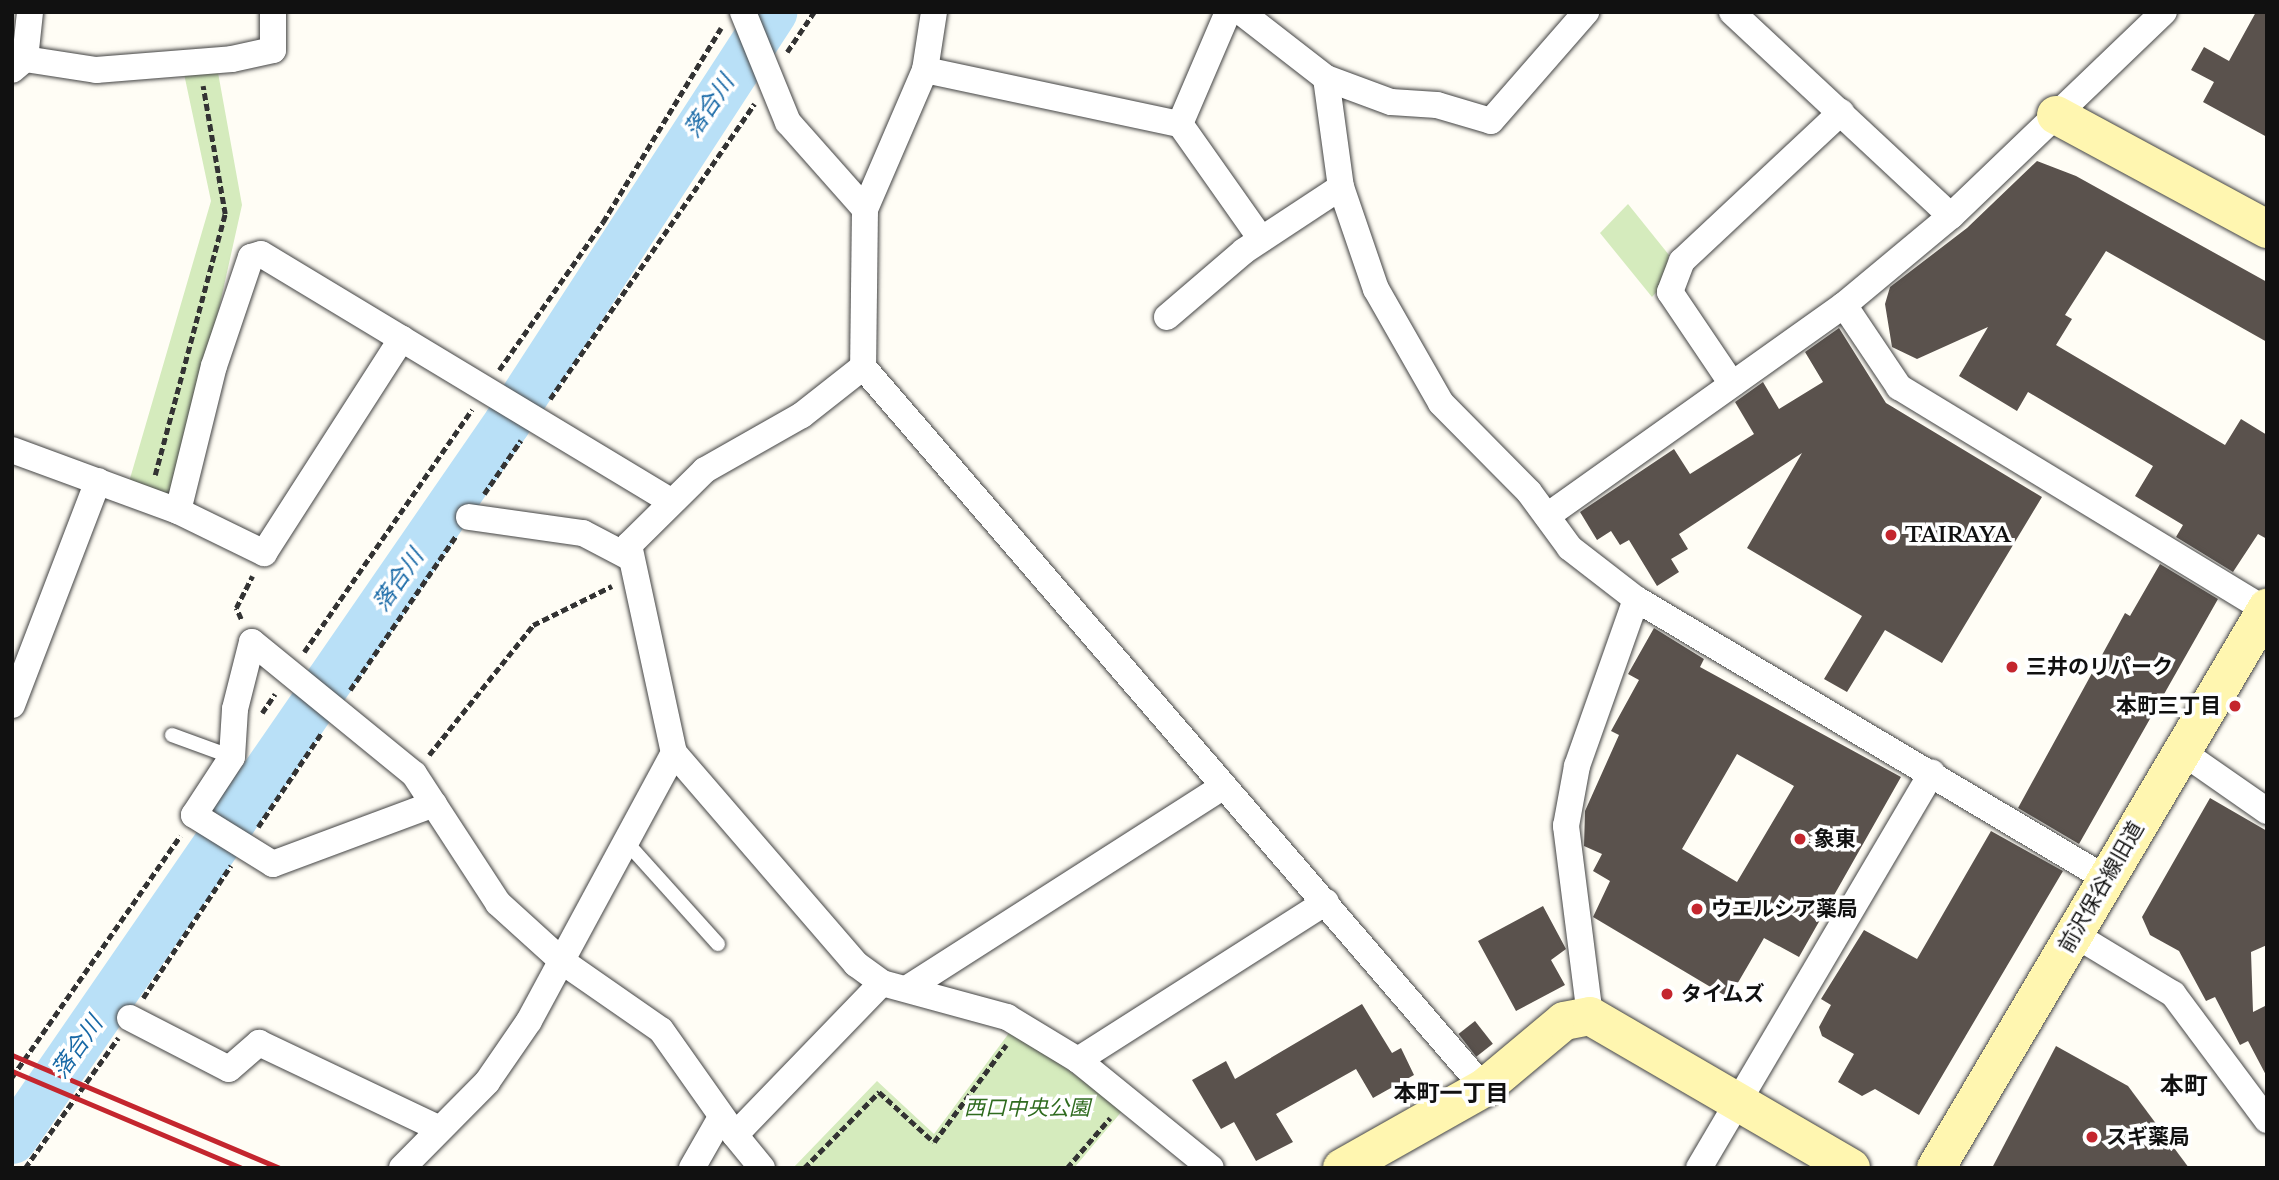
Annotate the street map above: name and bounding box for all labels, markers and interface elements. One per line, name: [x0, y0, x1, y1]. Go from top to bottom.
water label: 落合川: [678, 70, 740, 142]
place label: TAIRAYA: [1905, 522, 2011, 548]
marker: TAIRAYA: [1883, 527, 1899, 543]
water label: 落合川: [367, 544, 429, 616]
place label: 三井のリパーク: [2026, 654, 2173, 680]
marker: 三井のリパーク: [2004, 659, 2020, 675]
place label: 本町三丁目: [2116, 693, 2221, 719]
marker: 本町三丁目: [2227, 698, 2243, 714]
street label: 前沢保谷線旧道: [2053, 817, 2149, 957]
place label: 象東: [1814, 826, 1856, 852]
marker: 象東: [1792, 831, 1808, 847]
place label: ウエルシア薬局: [1711, 896, 1858, 922]
marker: ウエルシア薬局: [1689, 901, 1705, 917]
place label: タイムズ: [1681, 981, 1765, 1007]
marker: タイムズ: [1659, 986, 1675, 1002]
water label: 落合川: [46, 1011, 108, 1083]
district label: 本町: [2160, 1072, 2208, 1100]
district label: 本町一丁目: [1394, 1079, 1508, 1107]
park label: 西口中央公園: [964, 1095, 1090, 1121]
place label: スギ薬局: [2106, 1124, 2190, 1150]
marker: スギ薬局: [2084, 1129, 2100, 1145]

